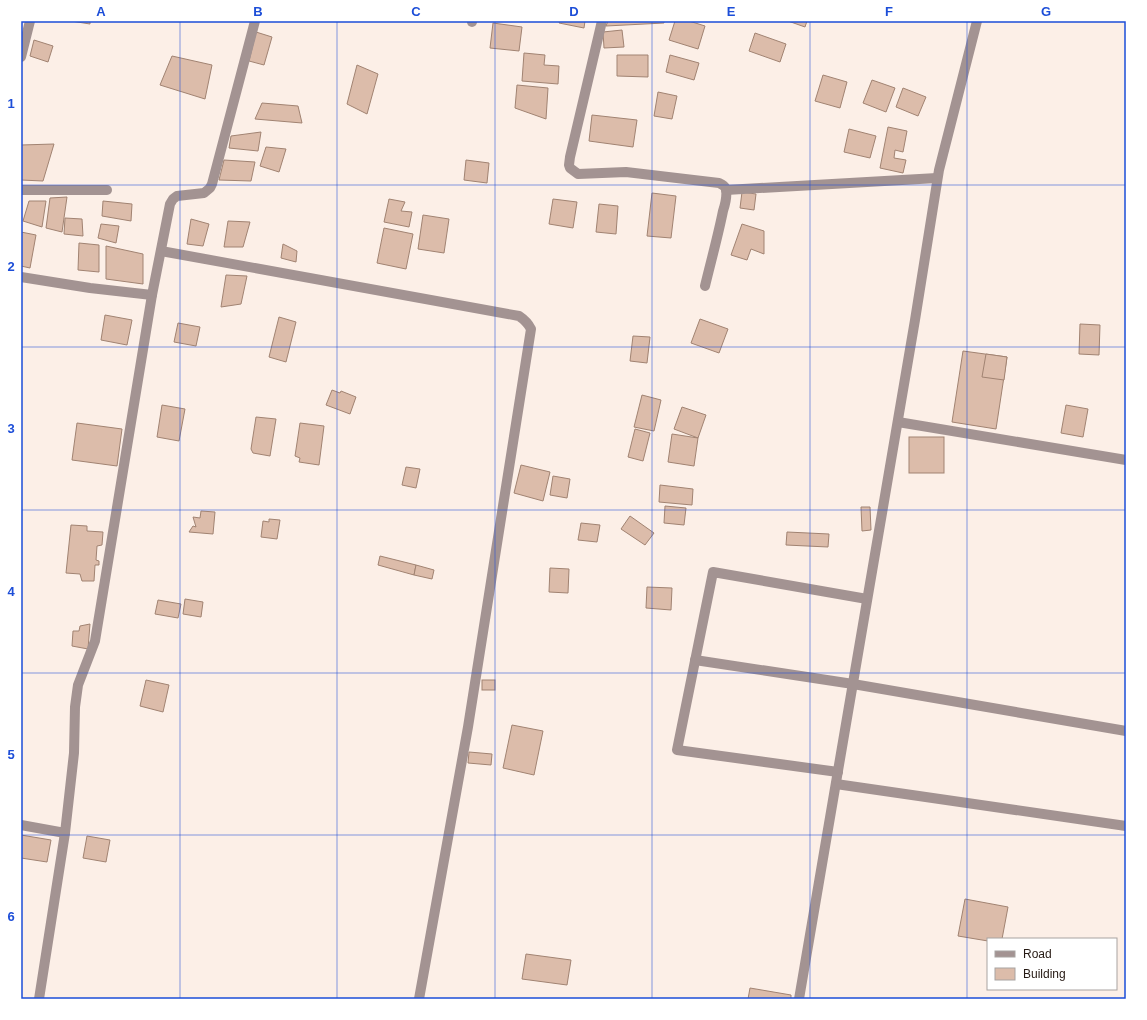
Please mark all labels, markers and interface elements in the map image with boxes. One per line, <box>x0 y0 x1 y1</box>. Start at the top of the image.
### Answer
text: A <box>96 4 106 19</box>
text: B <box>253 4 263 19</box>
text: C <box>411 4 421 19</box>
text: D <box>569 4 579 19</box>
text: E <box>727 4 736 19</box>
text: F <box>885 4 893 19</box>
text: G <box>1041 4 1051 19</box>
text: 1 <box>7 96 15 111</box>
text: 2 <box>7 259 15 274</box>
text: 3 <box>7 421 15 436</box>
text: 4 <box>7 584 15 599</box>
text: 5 <box>7 747 15 762</box>
text: 6 <box>7 909 15 924</box>
legend <box>987 938 1117 990</box>
text: Road <box>1023 947 1052 961</box>
text: Building <box>1023 967 1066 981</box>

